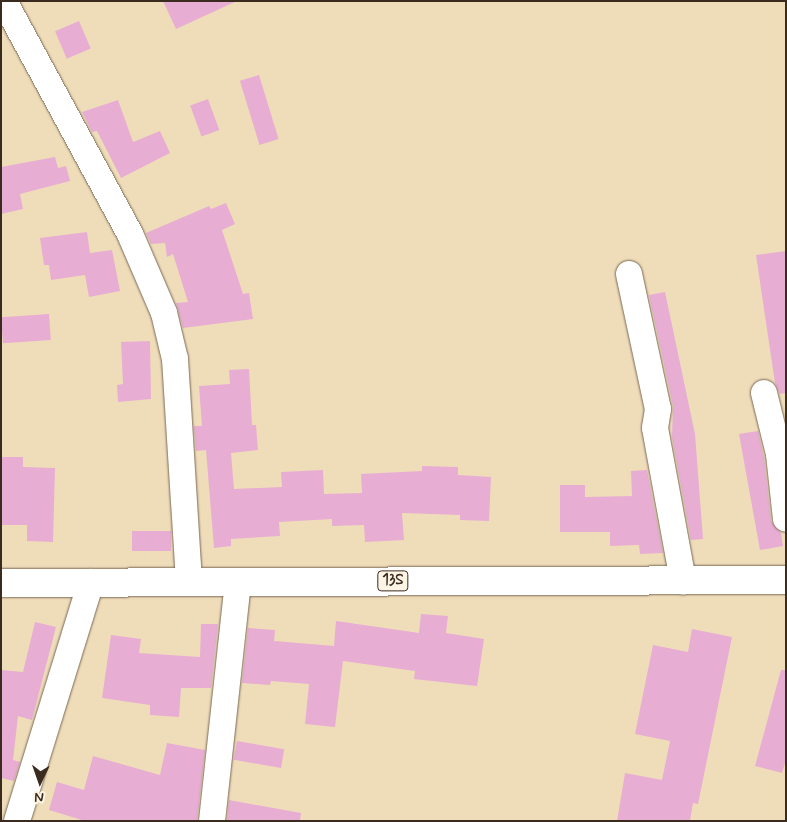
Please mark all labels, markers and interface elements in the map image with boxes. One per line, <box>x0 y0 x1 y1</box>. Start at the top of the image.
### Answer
road number: 13S <box>377 568 409 594</box>
north arrow <box>15 757 65 807</box>
text: N <box>34 788 44 806</box>

